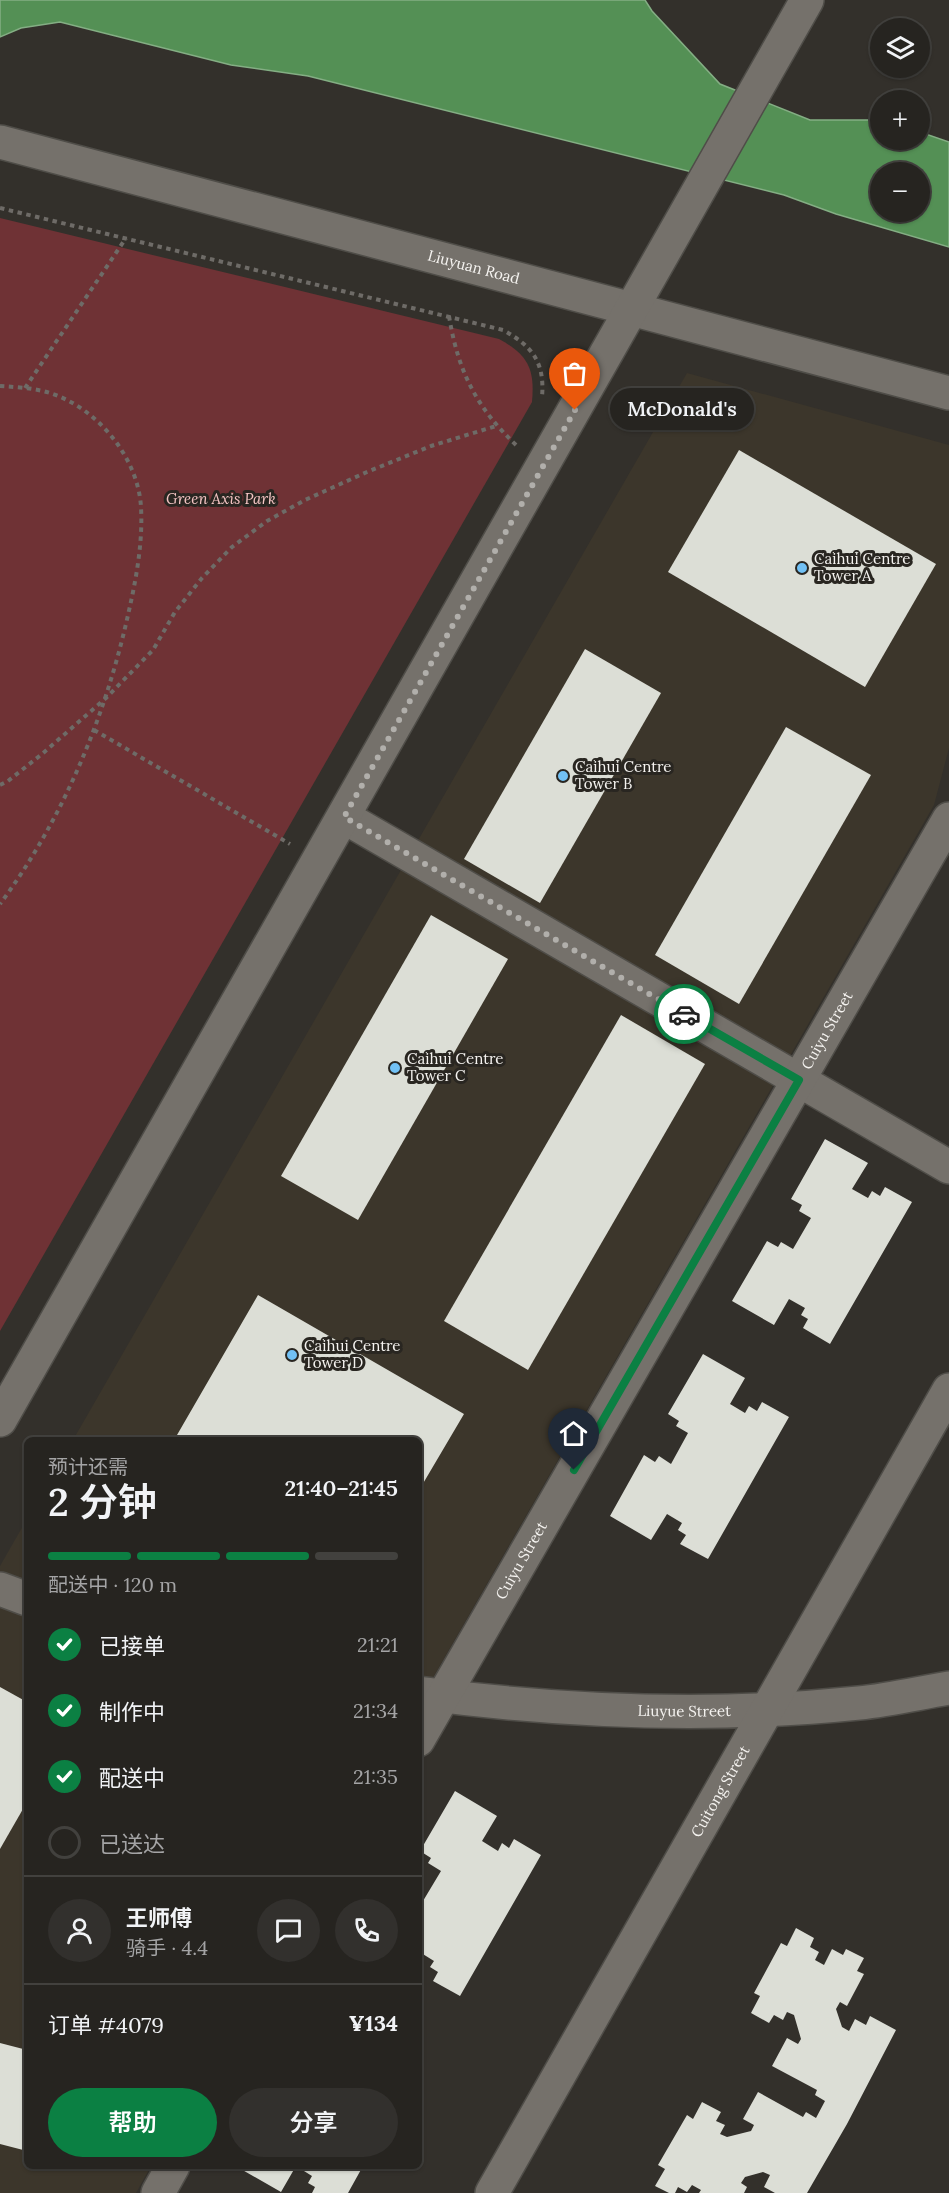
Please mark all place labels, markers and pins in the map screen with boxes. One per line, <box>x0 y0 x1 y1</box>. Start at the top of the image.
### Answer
pin <box>549 348 600 410</box>
callout: McDonald's <box>611 389 755 431</box>
place label: Caihui Centre Tower A <box>814 549 910 585</box>
marker: Caihui Centre Tower A <box>795 561 809 575</box>
place label: Caihui Centre Tower B <box>575 757 671 793</box>
marker: Caihui Centre Tower B <box>556 769 570 783</box>
place label: Caihui Centre Tower C <box>407 1049 503 1085</box>
marker: Caihui Centre Tower C <box>388 1061 402 1075</box>
place label: Caihui Centre Tower D <box>304 1336 400 1372</box>
marker: Caihui Centre Tower D <box>285 1348 299 1362</box>
pin <box>548 1408 599 1470</box>

